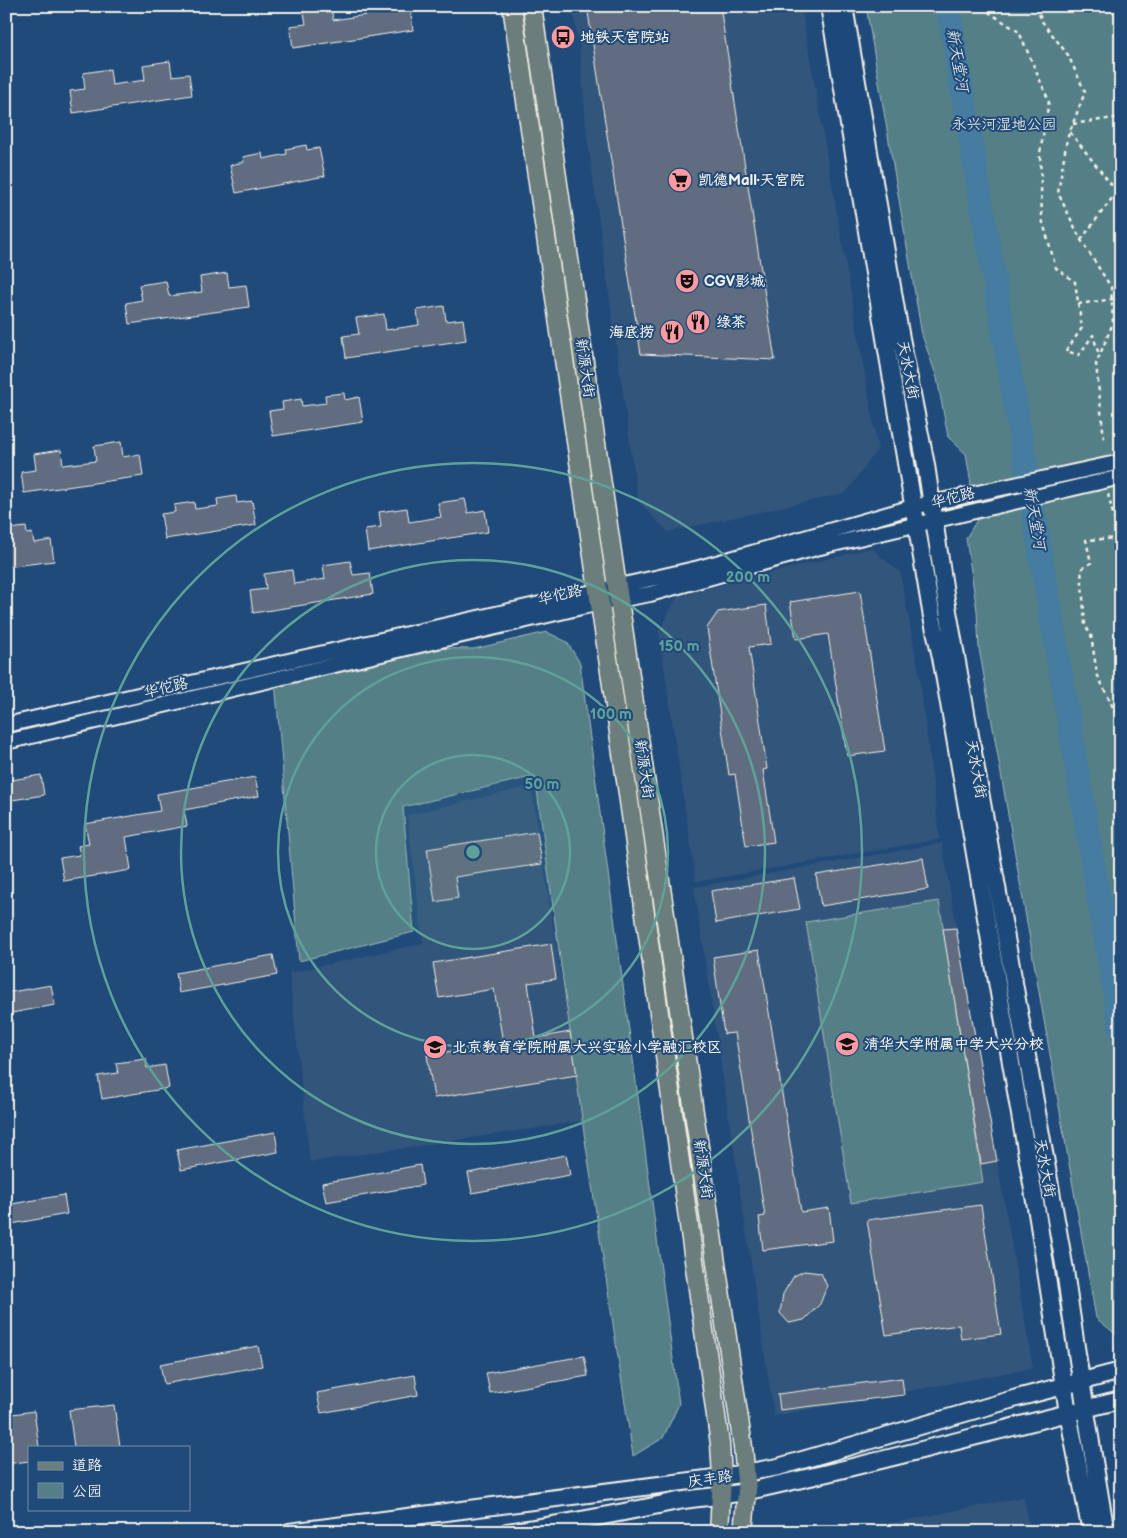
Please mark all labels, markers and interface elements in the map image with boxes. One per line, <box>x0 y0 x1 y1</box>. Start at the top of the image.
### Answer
bus stop icon: 地铁天宫院站 <box>550 24 576 50</box>
water label: 新天堂河 <box>942 27 972 96</box>
place label: 地铁天宫院站 <box>580 28 670 47</box>
park label: 永兴河湿地公园 <box>951 115 1057 134</box>
supermarket icon: 凯德Mall·天宫院 <box>667 167 693 193</box>
place label: 凯德Mall·天宫院 <box>698 171 805 190</box>
theatre icon: CGV影城 <box>674 268 700 294</box>
place label: CGV影城 <box>704 272 765 291</box>
restaurant icon: 绿茶 <box>685 309 711 335</box>
place label: 绿茶 <box>716 313 746 332</box>
restaurant icon: 海底捞 <box>659 319 685 345</box>
place label: 海底捞 <box>609 323 654 342</box>
street label: 新源大街 <box>571 337 599 399</box>
street label: 天水大街 <box>893 339 923 401</box>
street label: 华佗路 <box>929 483 977 513</box>
water label: 新天堂河 <box>1019 485 1049 554</box>
text: 200 m <box>726 568 770 587</box>
street label: 华佗路 <box>536 581 584 609</box>
text: 150 m <box>658 637 700 656</box>
street label: 华佗路 <box>142 674 190 702</box>
text: 100 m <box>590 705 632 724</box>
street label: 新源大街 <box>630 738 658 800</box>
street label: 天水大街 <box>961 738 991 800</box>
text: 50 m <box>525 775 560 794</box>
centre of rings <box>464 843 482 861</box>
school or university icon: 清华大学附属中学大兴分校 <box>834 1031 860 1057</box>
school or university icon: 北京教育学院附属大兴实验小学融汇校区 <box>422 1034 448 1060</box>
place label: 清华大学附属中学大兴分校 <box>864 1035 1044 1054</box>
place label: 北京教育学院附属大兴实验小学融汇校区 <box>452 1038 722 1057</box>
street label: 天水大街 <box>1030 1137 1060 1199</box>
street label: 新源大街 <box>689 1138 717 1200</box>
legend <box>28 1446 190 1510</box>
text: 道路 <box>72 1456 102 1475</box>
street label: 庆丰路 <box>686 1466 734 1492</box>
text: 公园 <box>72 1482 102 1501</box>

